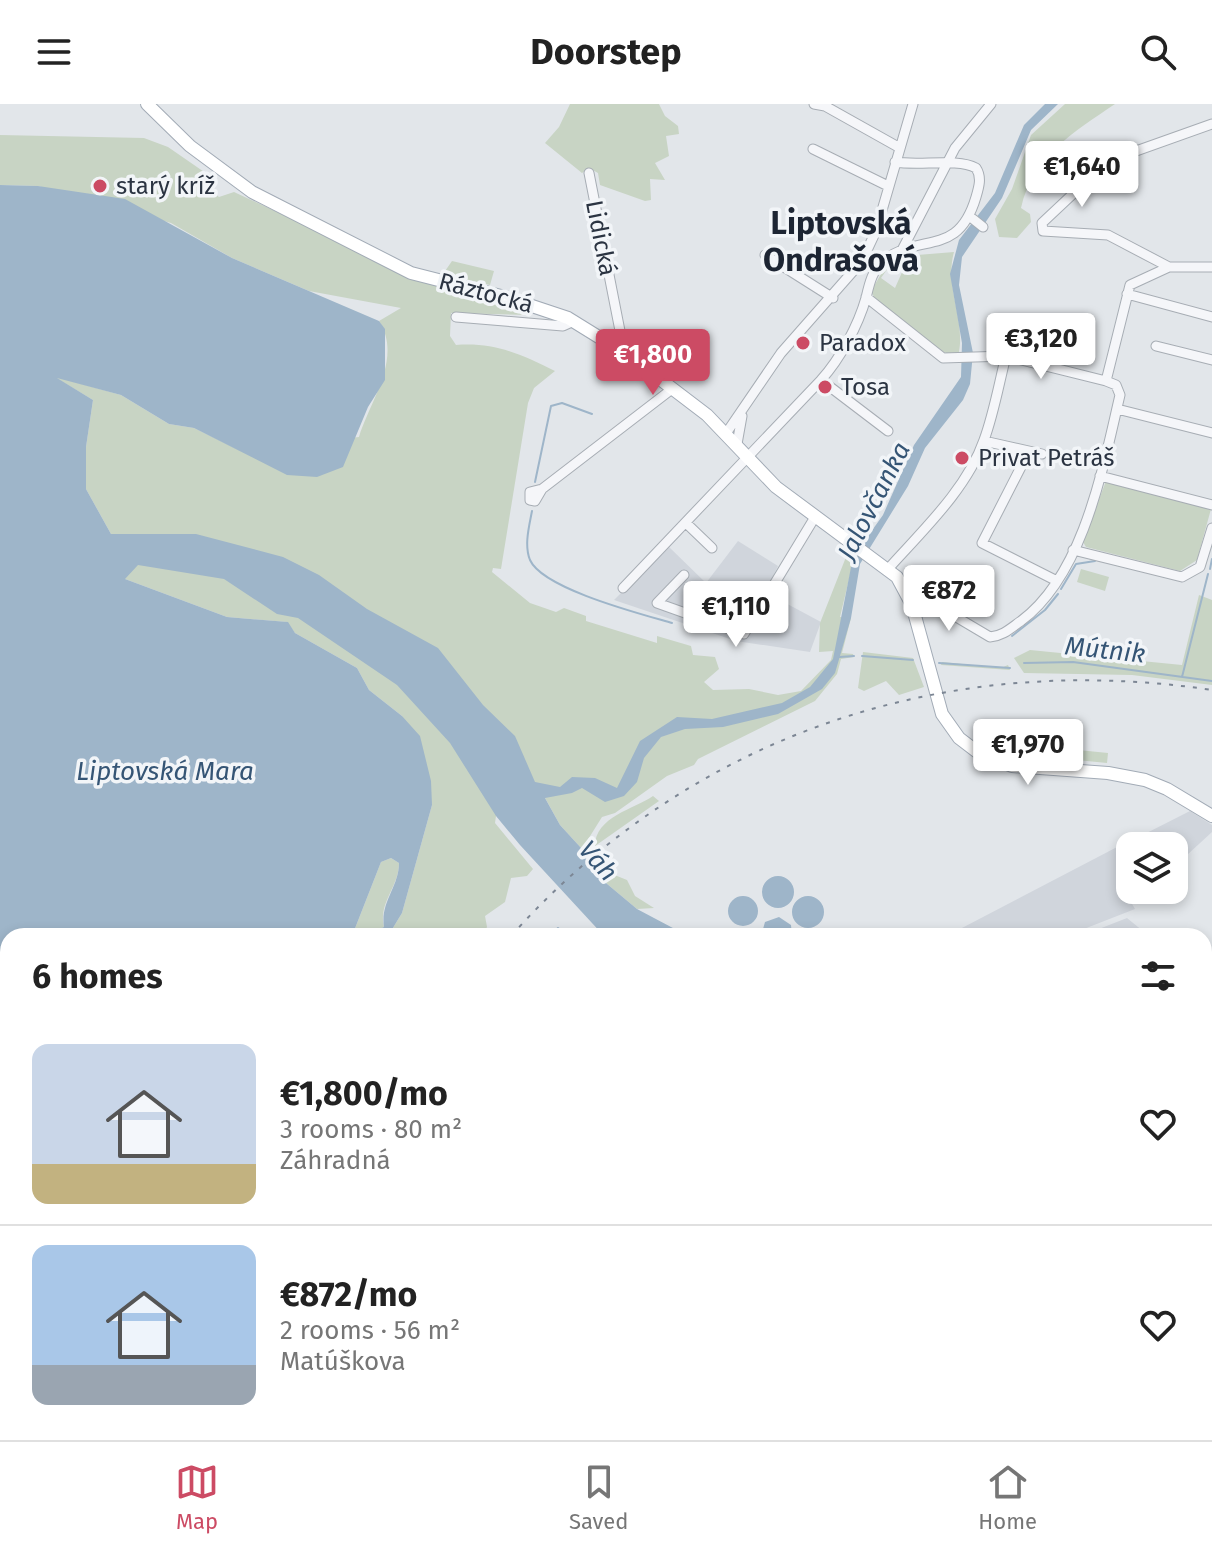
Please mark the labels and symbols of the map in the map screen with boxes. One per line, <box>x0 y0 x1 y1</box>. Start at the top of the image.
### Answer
pin: €1,640 <box>1017 141 1147 209</box>
place label: starý kríž <box>116 172 215 200</box>
marker: starý kríž <box>91 177 109 195</box>
street label: Lidická <box>580 198 622 278</box>
district label: Liptovská Ondrašová <box>763 204 919 279</box>
street label: Ráztocká <box>436 267 536 319</box>
pin: €3,120 <box>976 313 1106 381</box>
pin: €1,800 <box>588 329 718 397</box>
place label: Paradox <box>819 329 906 357</box>
marker: Paradox <box>794 334 812 352</box>
place label: Tosa <box>841 373 890 401</box>
marker: Tosa <box>816 378 834 396</box>
water label: Jalovčanka <box>830 437 917 567</box>
place label: Privat Petráš <box>978 444 1114 472</box>
marker: Privat Petráš <box>953 449 971 467</box>
pin: €872 <box>902 565 996 633</box>
pin: €1,110 <box>671 581 801 649</box>
water label: Mútnik <box>1063 630 1147 670</box>
pin: €1,970 <box>963 719 1093 787</box>
water label: Liptovská Mara <box>76 756 254 787</box>
water label: Váh <box>572 834 624 888</box>

